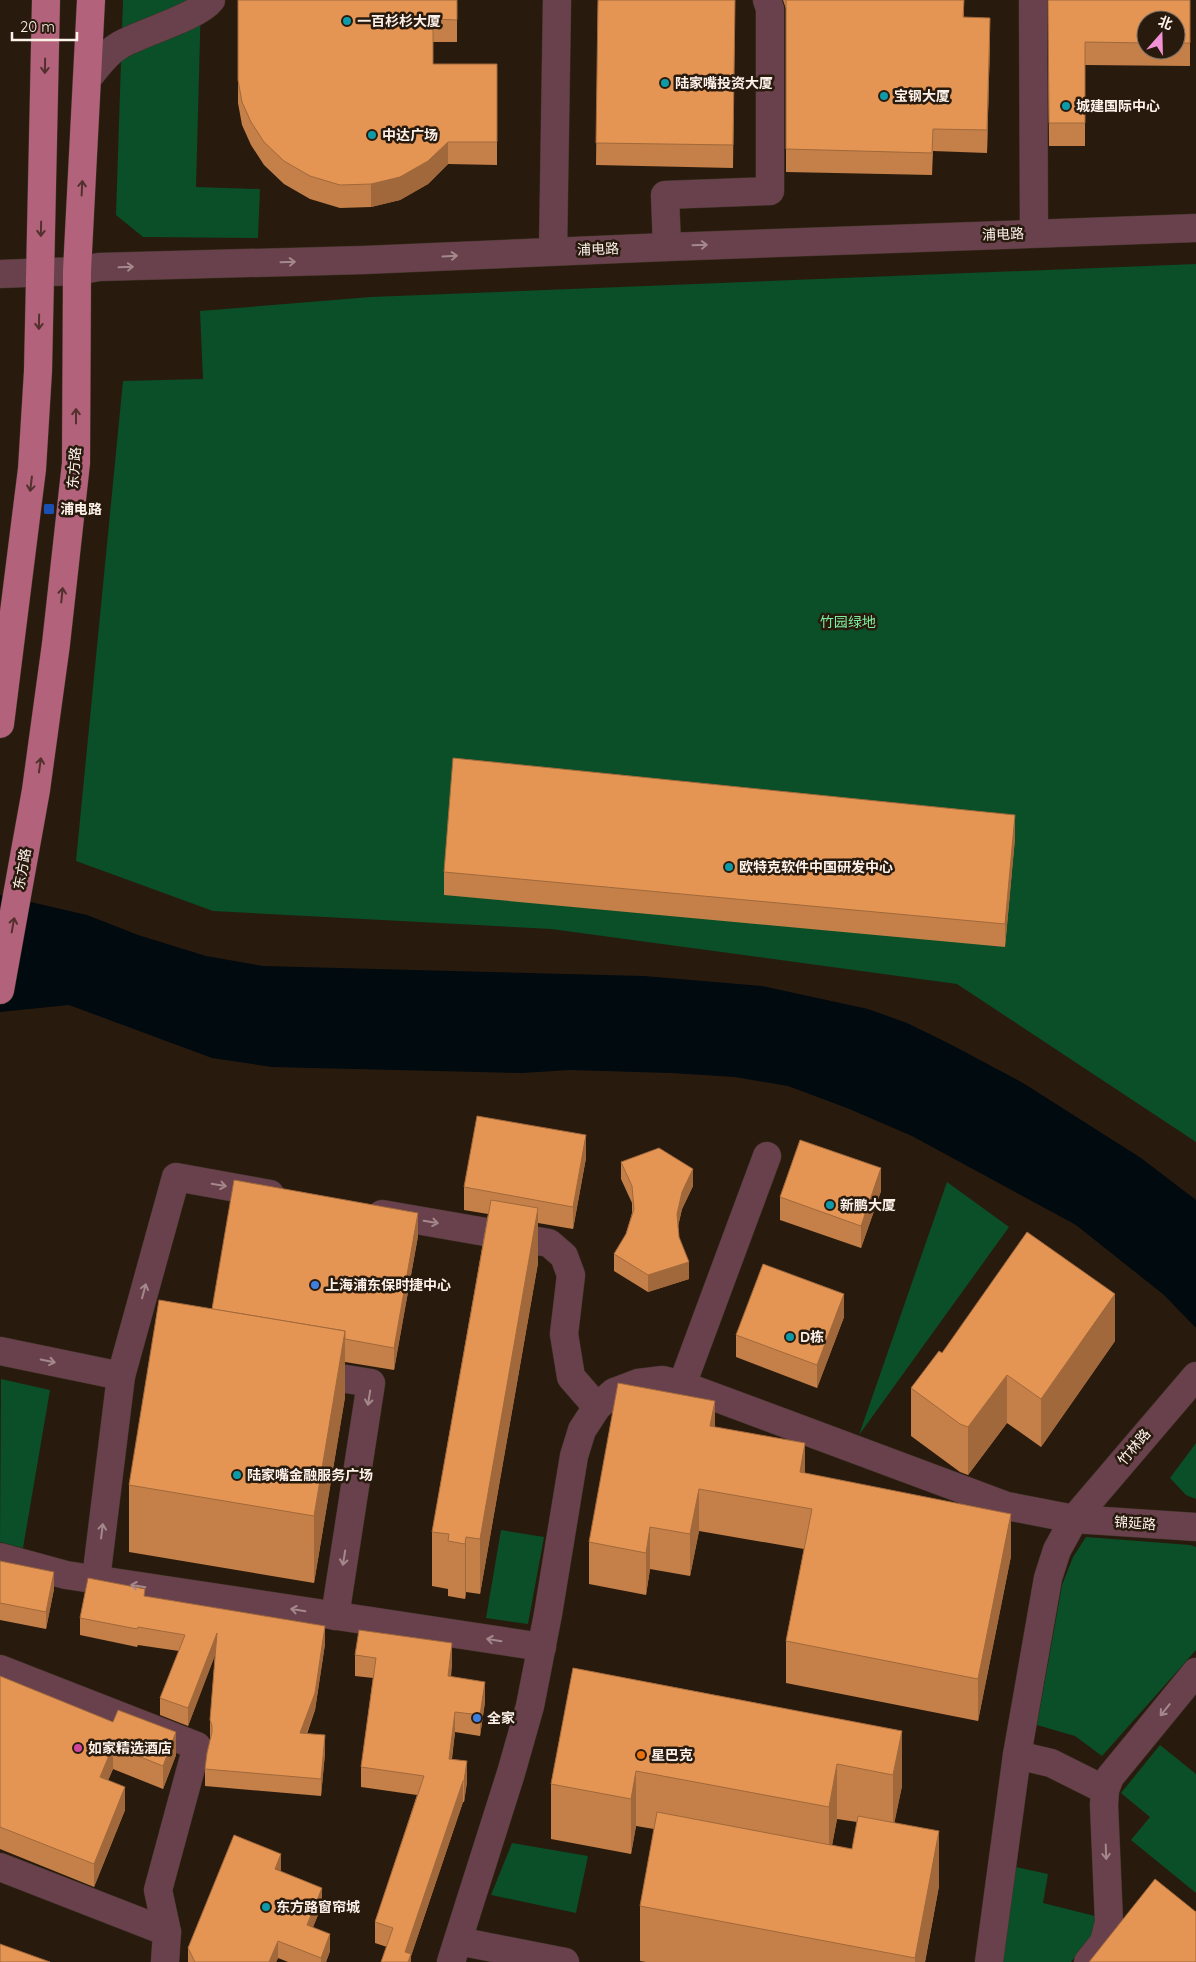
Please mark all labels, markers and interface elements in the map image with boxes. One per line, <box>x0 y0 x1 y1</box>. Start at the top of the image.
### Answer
scale bar <box>12 10 78 42</box>
north arrow <box>1136 10 1186 60</box>
place label: 一百杉杉大厦 <box>357 12 441 30</box>
text: 北 <box>1156 12 1175 34</box>
marker: 一百杉杉大厦 <box>341 15 353 27</box>
text: 20 m <box>20 17 55 36</box>
one-way arrow <box>40 58 50 74</box>
place label: 陆家嘴投资大厦 <box>675 74 773 92</box>
marker: 陆家嘴投资大厦 <box>659 77 671 89</box>
place label: 宝钢大厦 <box>894 87 950 105</box>
marker: 宝钢大厦 <box>878 90 890 102</box>
place label: 城建国际中心 <box>1076 97 1160 115</box>
marker: 城建国际中心 <box>1060 100 1072 112</box>
place label: 中达广场 <box>382 126 438 144</box>
marker: 中达广场 <box>366 129 378 141</box>
one-way arrow <box>77 180 86 196</box>
one-way arrow <box>37 220 46 236</box>
street label: 浦电路 <box>982 224 1024 244</box>
street label: 浦电路 <box>577 239 619 259</box>
one-way arrow <box>692 241 708 250</box>
one-way arrow <box>442 251 458 261</box>
one-way arrow <box>280 257 296 267</box>
one-way arrow <box>117 262 133 271</box>
one-way arrow <box>35 313 44 329</box>
one-way arrow <box>71 408 81 424</box>
street label: 东方路 <box>64 446 84 490</box>
one-way arrow <box>26 475 36 491</box>
place label: 浦电路 <box>60 500 102 518</box>
marker: 浦电路 <box>42 502 56 516</box>
one-way arrow <box>57 588 67 604</box>
park label: 竹园绿地 <box>820 613 876 631</box>
one-way arrow <box>35 757 45 773</box>
street label: 东方路 <box>9 847 35 891</box>
place label: 欧特克软件中国研发中心 <box>739 858 893 876</box>
marker: 欧特克软件中国研发中心 <box>723 861 735 873</box>
one-way arrow <box>8 918 18 934</box>
one-way arrow <box>211 1180 227 1190</box>
place label: 新鹏大厦 <box>840 1196 896 1214</box>
marker: 新鹏大厦 <box>824 1199 836 1211</box>
one-way arrow <box>422 1218 438 1228</box>
place label: 上海浦东保时捷中心 <box>325 1276 451 1294</box>
marker: 上海浦东保时捷中心 <box>309 1279 321 1291</box>
one-way arrow <box>140 1284 149 1300</box>
place label: D栋 <box>800 1328 824 1346</box>
marker: D栋 <box>784 1331 796 1343</box>
one-way arrow <box>39 1356 55 1366</box>
one-way arrow <box>363 1389 373 1405</box>
street label: 竹林路 <box>1114 1425 1154 1469</box>
place label: 陆家嘴金融服务广场 <box>247 1466 373 1484</box>
marker: 陆家嘴金融服务广场 <box>231 1469 243 1481</box>
street label: 锦延路 <box>1113 1513 1157 1533</box>
one-way arrow <box>97 1523 107 1539</box>
one-way arrow <box>338 1550 348 1566</box>
one-way arrow <box>130 1580 146 1590</box>
one-way arrow <box>291 1605 307 1615</box>
one-way arrow <box>486 1635 502 1645</box>
one-way arrow <box>1160 1703 1171 1716</box>
place label: 全家 <box>487 1709 515 1727</box>
marker: 全家 <box>471 1712 483 1724</box>
place label: 如家精选酒店 <box>88 1739 172 1757</box>
marker: 如家精选酒店 <box>72 1742 84 1754</box>
place label: 星巴克 <box>651 1746 693 1764</box>
marker: 星巴克 <box>635 1749 647 1761</box>
one-way arrow <box>1102 1844 1111 1860</box>
place label: 东方路窗帘城 <box>276 1898 360 1916</box>
marker: 东方路窗帘城 <box>260 1901 272 1913</box>

